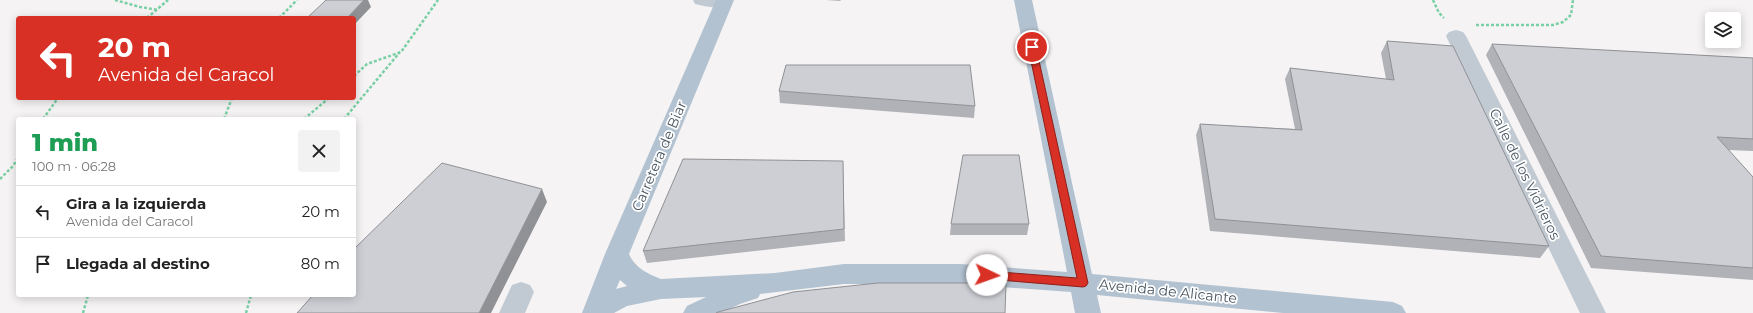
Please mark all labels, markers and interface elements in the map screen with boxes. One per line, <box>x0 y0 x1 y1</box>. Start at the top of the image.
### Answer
map controls <box>1705 12 1741 48</box>
button: layers <box>1705 12 1741 48</box>
text: 20 m <box>98 30 171 64</box>
pin <box>1015 30 1049 64</box>
icon: left <box>32 32 84 84</box>
icon: arrive <box>1021 36 1043 58</box>
text: Avenida del Caracol <box>98 64 274 86</box>
street label: Carretera de Biar <box>628 98 691 214</box>
street label: Calle de los Vidrieros <box>1485 105 1565 243</box>
text: 1 min <box>32 128 98 157</box>
button: close <box>298 130 340 172</box>
text: 100 m · 06:28 <box>32 158 116 174</box>
text: Gira a la izquierda <box>66 194 206 213</box>
icon: left <box>32 201 54 223</box>
text: 20 m <box>302 202 340 221</box>
text: Avenida del Caracol <box>66 213 193 229</box>
icon: arrive <box>32 253 54 275</box>
text: Llegada al destino <box>66 254 210 273</box>
text: 80 m <box>301 254 340 273</box>
position arrow <box>966 254 1008 296</box>
street label: Avenida de Alicante <box>1098 275 1238 307</box>

